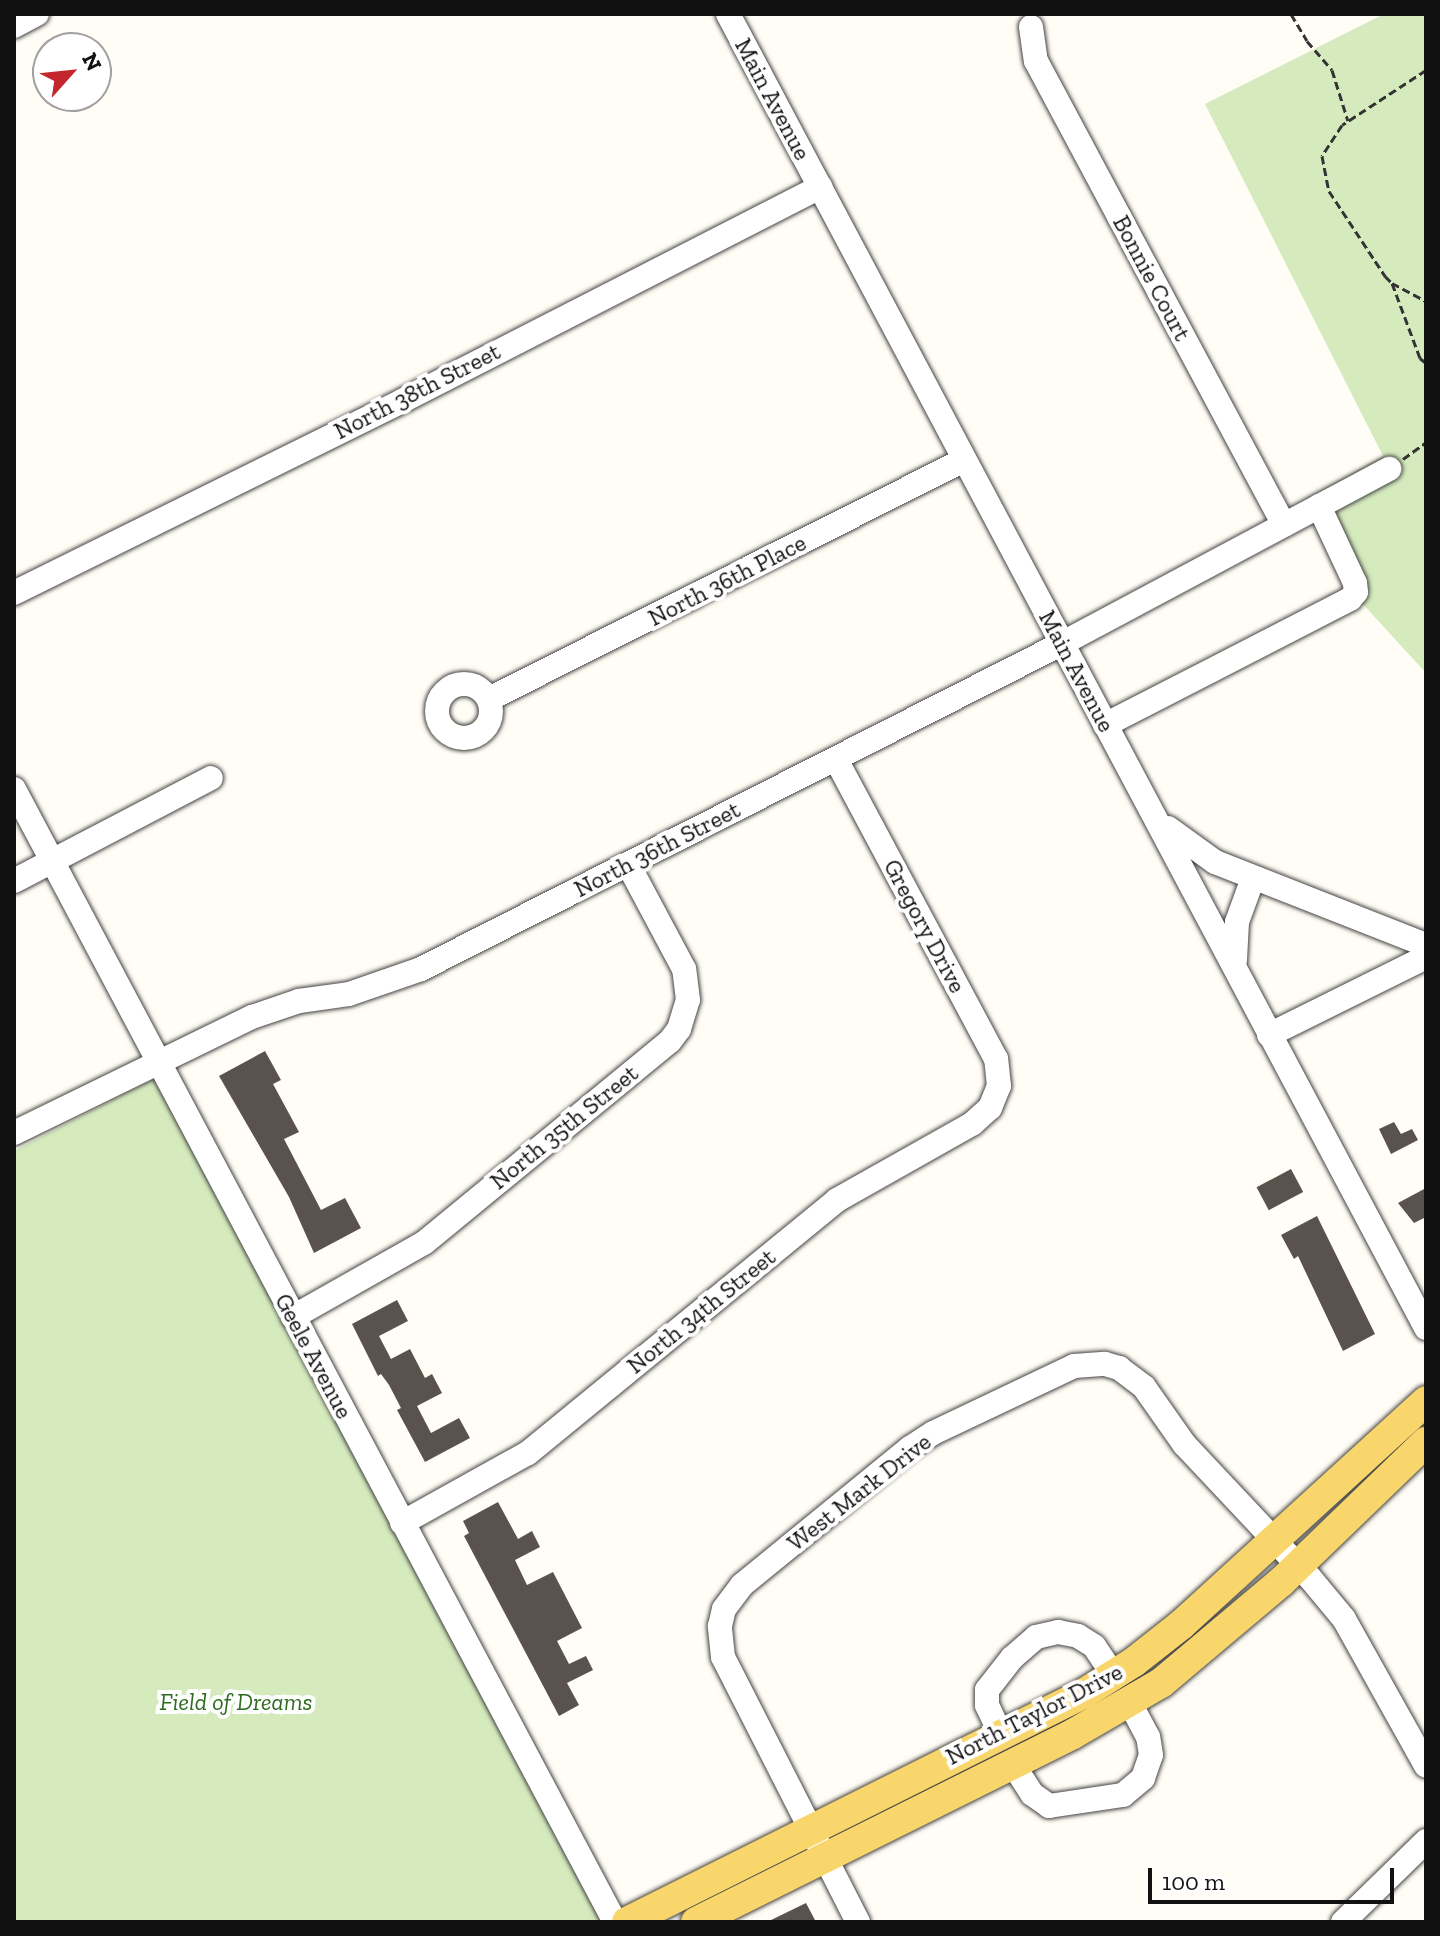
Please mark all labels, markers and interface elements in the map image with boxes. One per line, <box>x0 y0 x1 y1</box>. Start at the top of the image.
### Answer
north arrow <box>32 32 112 112</box>
street label: Main Avenue <box>729 33 817 165</box>
text: N <box>76 48 108 75</box>
street label: Bonnie Court <box>1107 210 1197 346</box>
street label: North 38th Street <box>329 337 505 445</box>
street label: North 36th Place <box>643 528 811 632</box>
street label: Main Avenue <box>1033 605 1121 737</box>
street label: North 36th Street <box>569 795 745 903</box>
street label: Gregory Drive <box>878 854 972 998</box>
street label: North 35th Street <box>484 1058 644 1196</box>
street label: North 34th Street <box>621 1242 781 1380</box>
street label: Geele Avenue <box>269 1288 359 1424</box>
street label: West Mark Drive <box>781 1427 937 1557</box>
street label: North Taylor Drive <box>940 1657 1128 1771</box>
park label: Field of Dreams <box>159 1688 313 1716</box>
scale bar <box>1152 1852 1398 1902</box>
text: 100 m <box>1162 1867 1225 1896</box>

